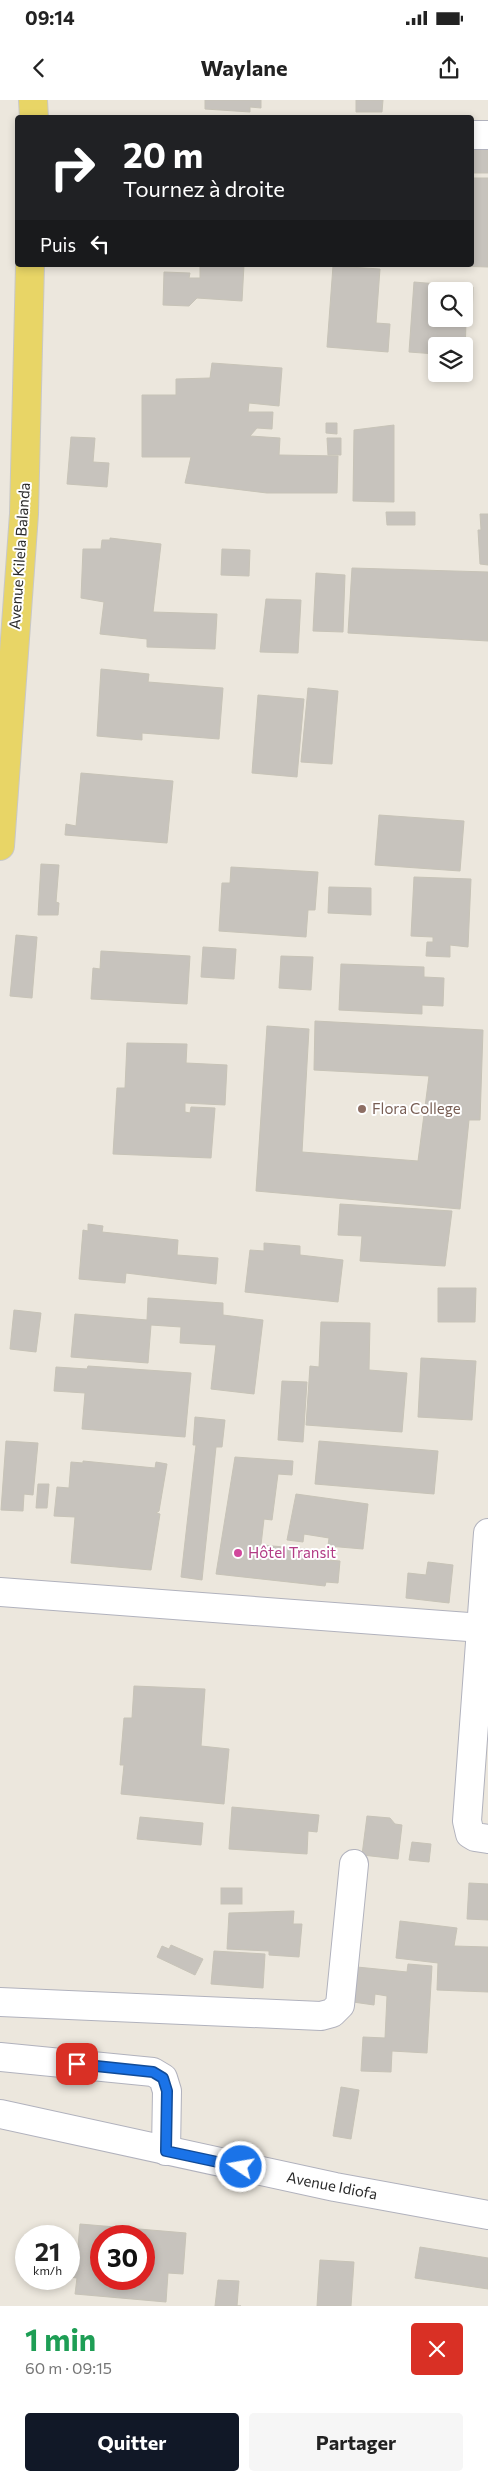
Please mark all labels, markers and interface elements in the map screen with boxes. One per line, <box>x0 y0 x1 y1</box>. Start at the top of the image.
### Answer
text: 09:14 <box>25 6 75 29</box>
icon: back <box>25 54 53 82</box>
text: Waylane <box>200 54 288 81</box>
icon: share <box>435 54 463 82</box>
text: 20 m <box>123 132 203 175</box>
icon: right <box>40 135 105 200</box>
text: Tournez à droite <box>123 175 285 202</box>
icon: left <box>86 230 114 258</box>
text: Puis <box>40 233 76 256</box>
map controls <box>428 282 473 382</box>
button: search <box>428 282 473 327</box>
button: layers <box>428 337 473 382</box>
street label: Avenue Kilela Balanda <box>5 482 33 630</box>
place label: Flora College <box>372 1099 461 1117</box>
marker: Flora College <box>356 1103 368 1115</box>
place label: Hôtel Transit <box>248 1543 336 1561</box>
marker: Hôtel Transit <box>232 1547 244 1559</box>
pin <box>56 2043 98 2085</box>
icon: arrive <box>63 2050 91 2078</box>
position arrow <box>214 2140 266 2192</box>
street label: Avenue Idiofa <box>285 2167 379 2203</box>
speed limit sign: 30 <box>90 2225 155 2290</box>
text: 21 <box>35 2236 60 2266</box>
text: km/h <box>33 2263 62 2277</box>
text: 1 min <box>25 2320 96 2357</box>
button: close <box>411 2323 463 2375</box>
text: 60 m · 09:15 <box>25 2358 112 2377</box>
button: Quitter <box>25 2413 239 2471</box>
button: Partager <box>249 2413 463 2471</box>

